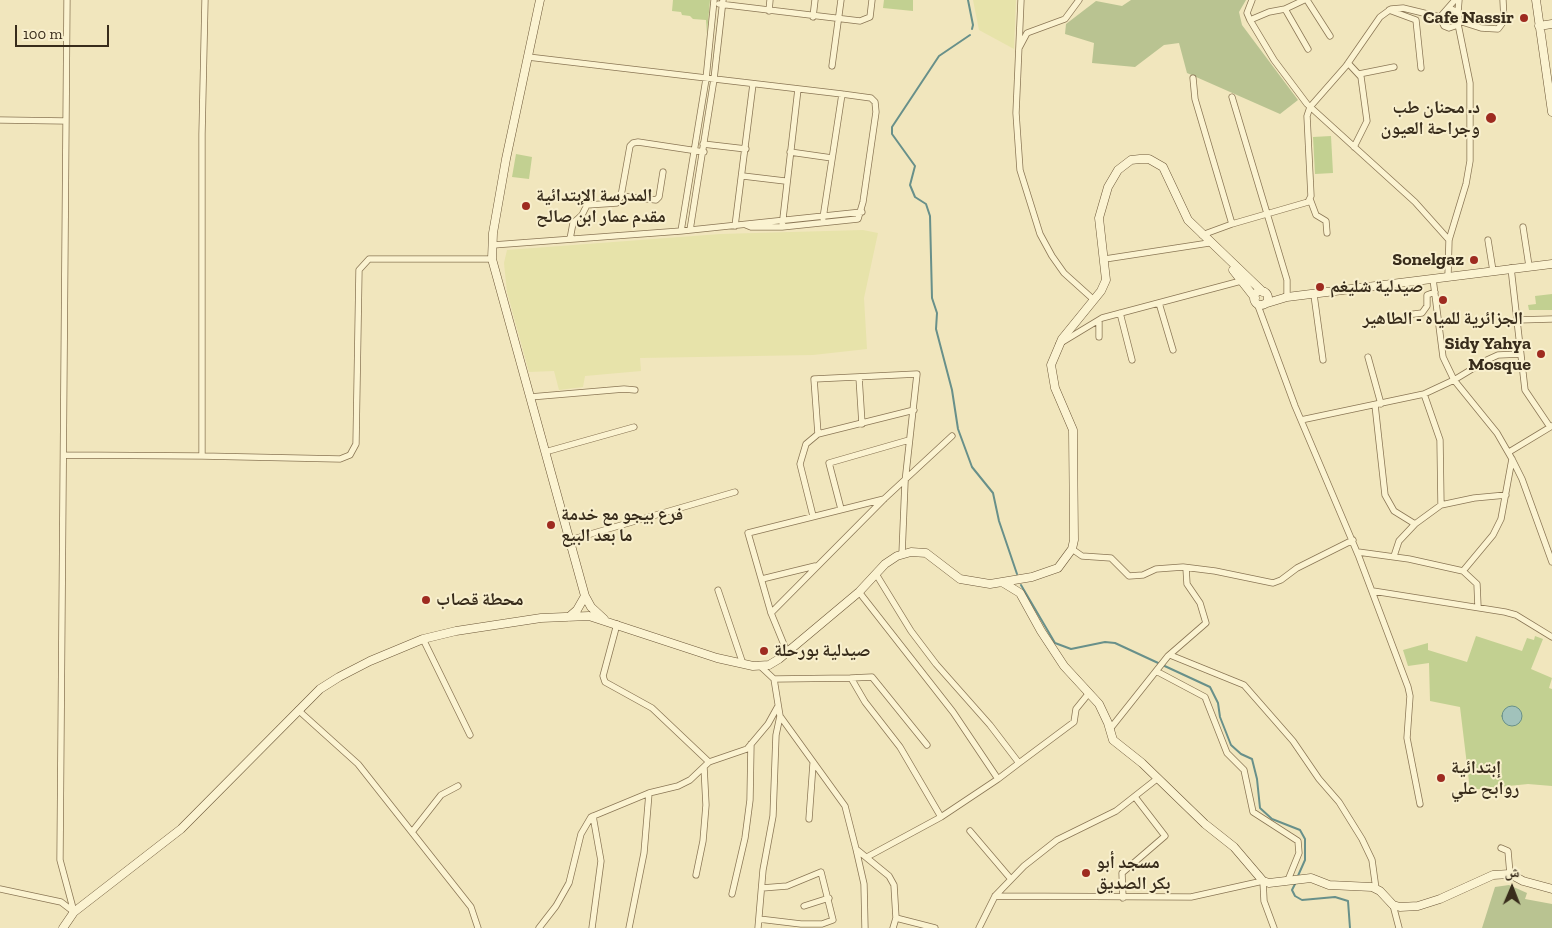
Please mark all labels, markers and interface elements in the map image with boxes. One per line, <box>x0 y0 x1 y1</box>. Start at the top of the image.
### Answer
place label: Cafe Nassir <box>1423 7 1514 29</box>
marker: Cafe Nassir <box>1518 12 1530 24</box>
scale bar <box>18 15 111 47</box>
text: 100 m <box>23 25 62 43</box>
place label: د. محنان طب وجراحة العيون <box>1380 97 1480 140</box>
marker: د. محنان طب وجراحة العيون <box>1484 111 1498 125</box>
place label: المدرسة الإبتدائية مقدم عمار ابن صالح <box>536 185 666 228</box>
marker: المدرسة الإبتدائية مقدم عمار ابن صالح <box>520 200 532 212</box>
place label: Sonelgaz <box>1392 249 1464 271</box>
marker: Sonelgaz <box>1468 254 1480 266</box>
place label: صيدلية شليغم <box>1330 276 1423 298</box>
marker: صيدلية شليغم <box>1314 281 1326 293</box>
marker: الجزائرية للمياه - الطاهير <box>1437 294 1449 306</box>
place label: الجزائرية للمياه - الطاهير <box>1363 308 1523 330</box>
place label: Sidy Yahya Mosque <box>1444 333 1531 376</box>
marker: Sidy Yahya Mosque <box>1535 348 1547 360</box>
place label: فرع بيجو مع خدمة ما بعد البيع <box>561 504 683 546</box>
marker: فرع بيجو مع خدمة ما بعد البيع <box>545 519 557 531</box>
place label: محطة قصاب <box>436 589 523 611</box>
marker: محطة قصاب <box>420 594 432 606</box>
place label: صيدلية بورحلة <box>774 640 871 662</box>
marker: صيدلية بورحلة <box>758 645 770 657</box>
place label: إبتدائية روابح علي <box>1451 757 1519 800</box>
marker: إبتدائية روابح علي <box>1435 772 1447 784</box>
place label: مسجد أبو بكر الصديق <box>1096 852 1170 894</box>
north arrow <box>1487 863 1537 913</box>
text: ش <box>1505 864 1520 881</box>
marker: مسجد أبو بكر الصديق <box>1080 867 1092 879</box>

